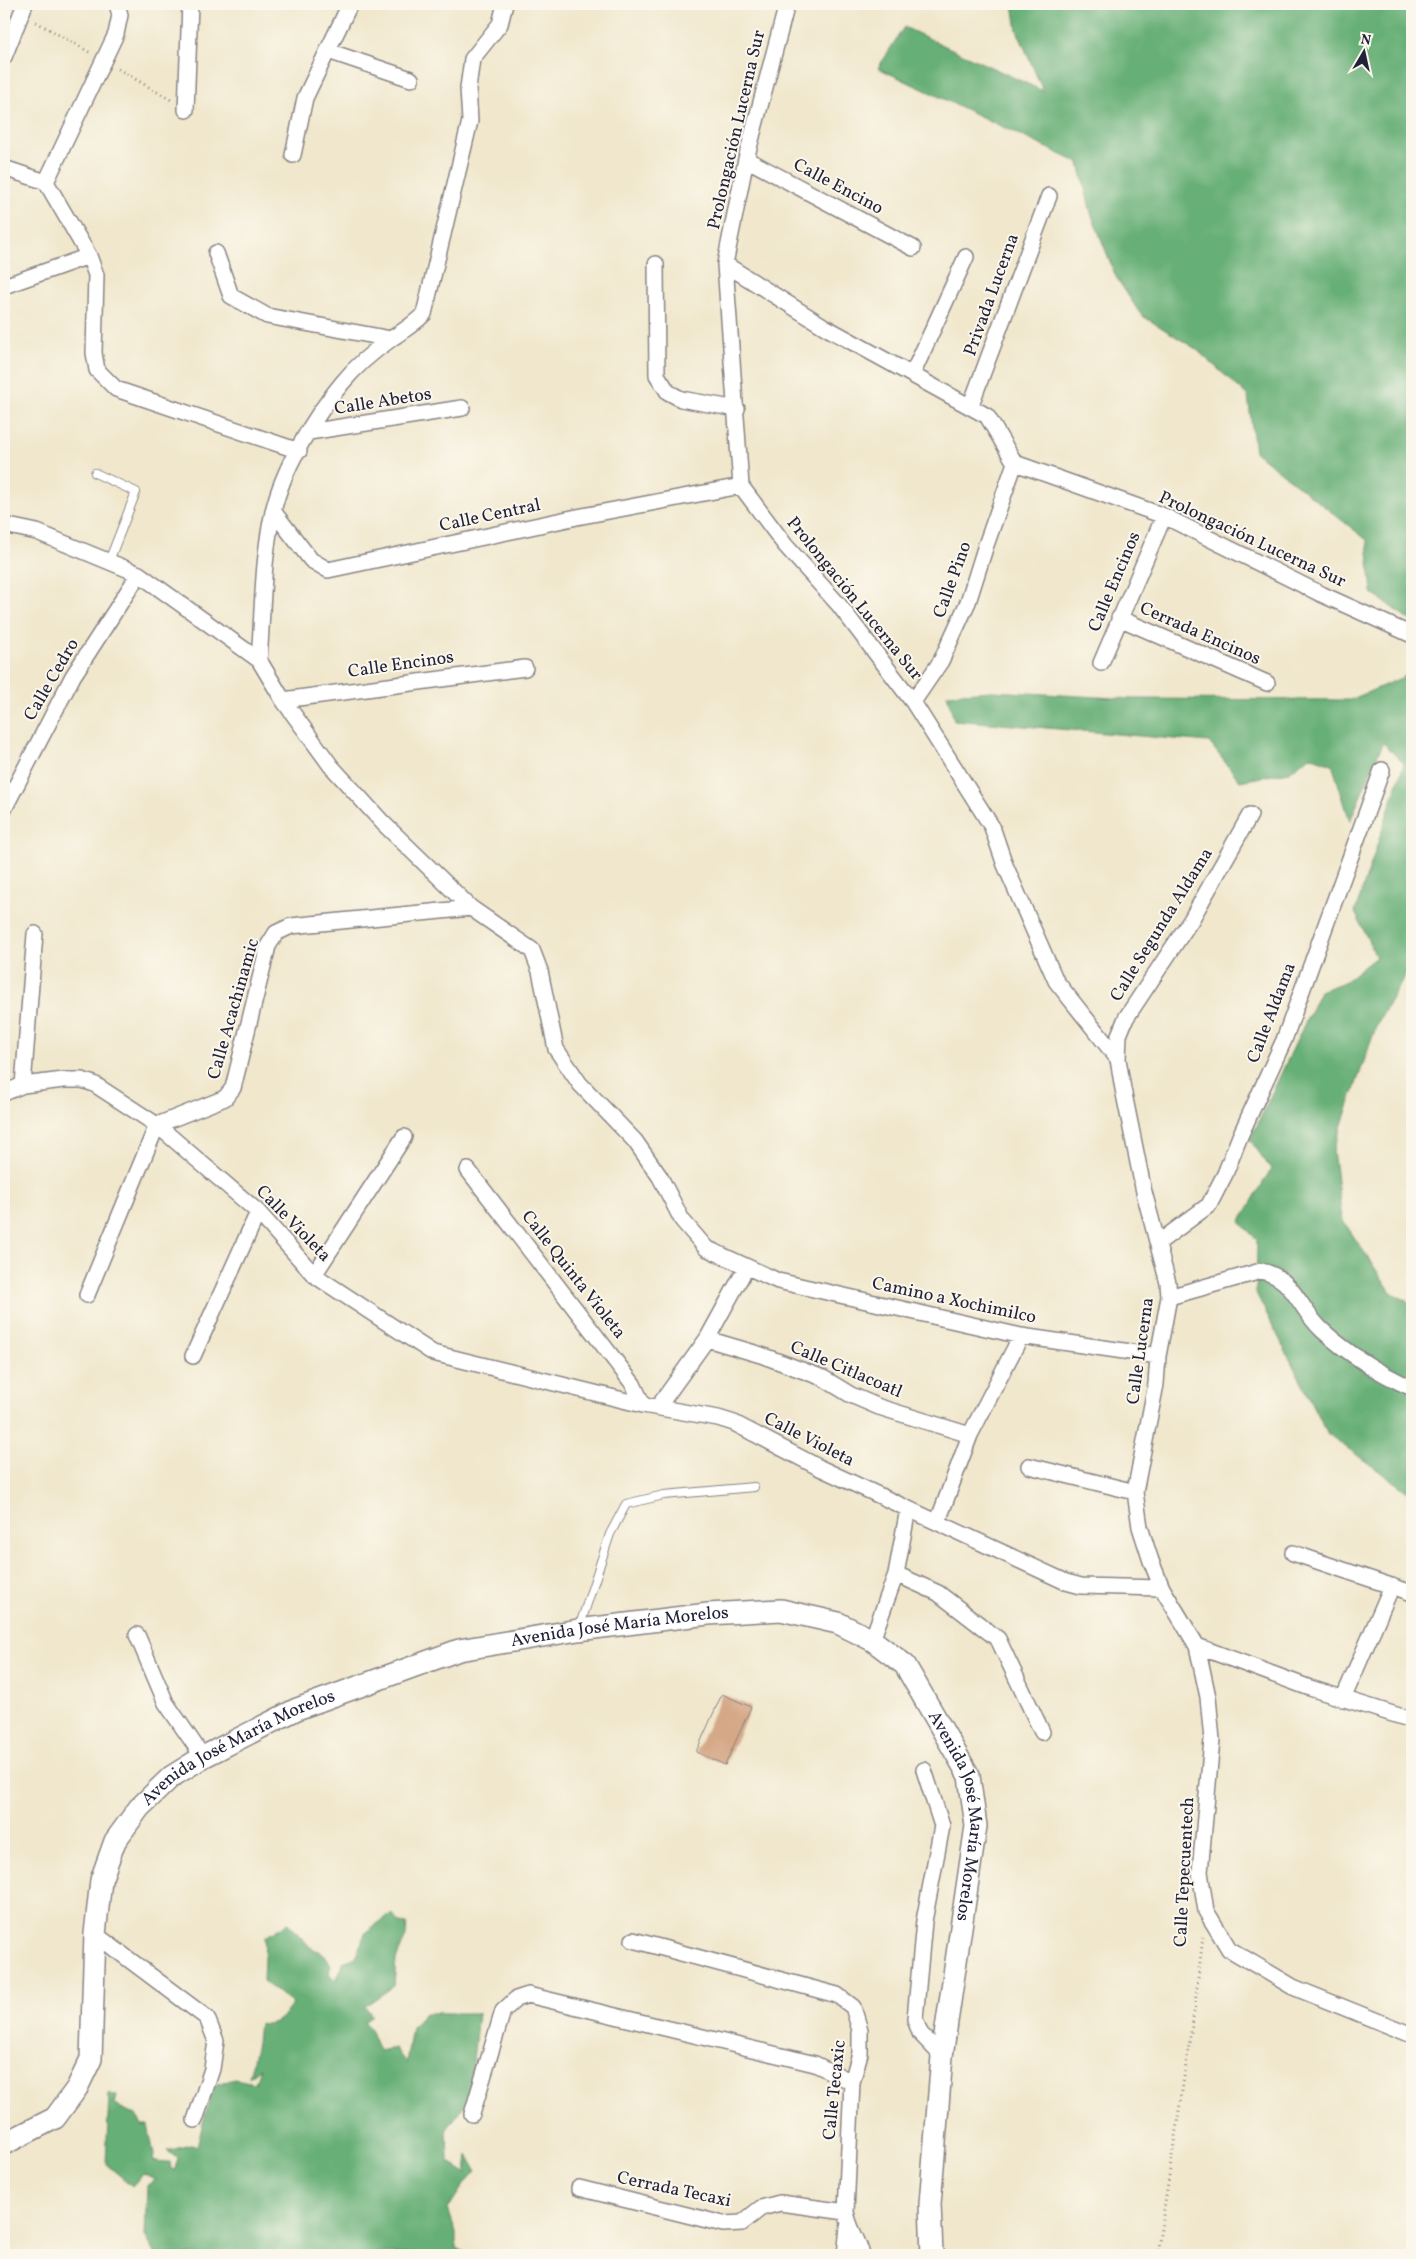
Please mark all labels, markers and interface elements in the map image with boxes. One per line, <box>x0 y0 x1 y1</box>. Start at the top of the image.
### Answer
street label: Prolongación Lucerna Sur <box>702 27 772 232</box>
north arrow <box>1338 28 1388 78</box>
text: N <box>1359 30 1372 51</box>
street label: Calle Encino <box>788 153 888 221</box>
street label: Privada Lucerna <box>958 230 1026 360</box>
street label: Calle Abetos <box>333 382 433 422</box>
street label: Prolongación Lucerna Sur <box>1154 486 1350 595</box>
street label: Calle Central <box>437 493 543 539</box>
street label: Prolongación Lucerna Sur <box>780 512 928 686</box>
street label: Calle Encinos <box>1083 528 1147 636</box>
street label: Calle Pino <box>928 538 978 622</box>
street label: Cerrada Encinos <box>1135 596 1265 672</box>
street label: Calle Cedro <box>18 634 86 726</box>
street label: Calle Encinos <box>346 645 456 685</box>
street label: Calle Segunda Aldama <box>1105 843 1220 1007</box>
street label: Calle Acachinamic <box>202 935 266 1083</box>
street label: Calle Aldama <box>1241 959 1303 1067</box>
street label: Calle Violeta <box>250 1180 336 1268</box>
street label: Calle Quinta Violeta <box>515 1205 631 1345</box>
street label: Camino a Xochimilco <box>870 1271 1038 1331</box>
street label: Calle Lucerna <box>1121 1296 1161 1406</box>
street label: Calle Citlacoatl <box>786 1335 906 1405</box>
street label: Calle Violeta <box>759 1406 859 1474</box>
street label: Avenida José María Morelos <box>509 1600 729 1654</box>
street label: Avenida José María Morelos <box>136 1684 339 1812</box>
street label: Avenida José María Morelos <box>922 1706 989 1923</box>
street label: Calle Tepecuentech <box>1169 1796 1201 1948</box>
street label: Calle Tecaxic <box>817 2039 853 2141</box>
street label: Cerrada Tecaxi <box>615 2166 733 2214</box>

